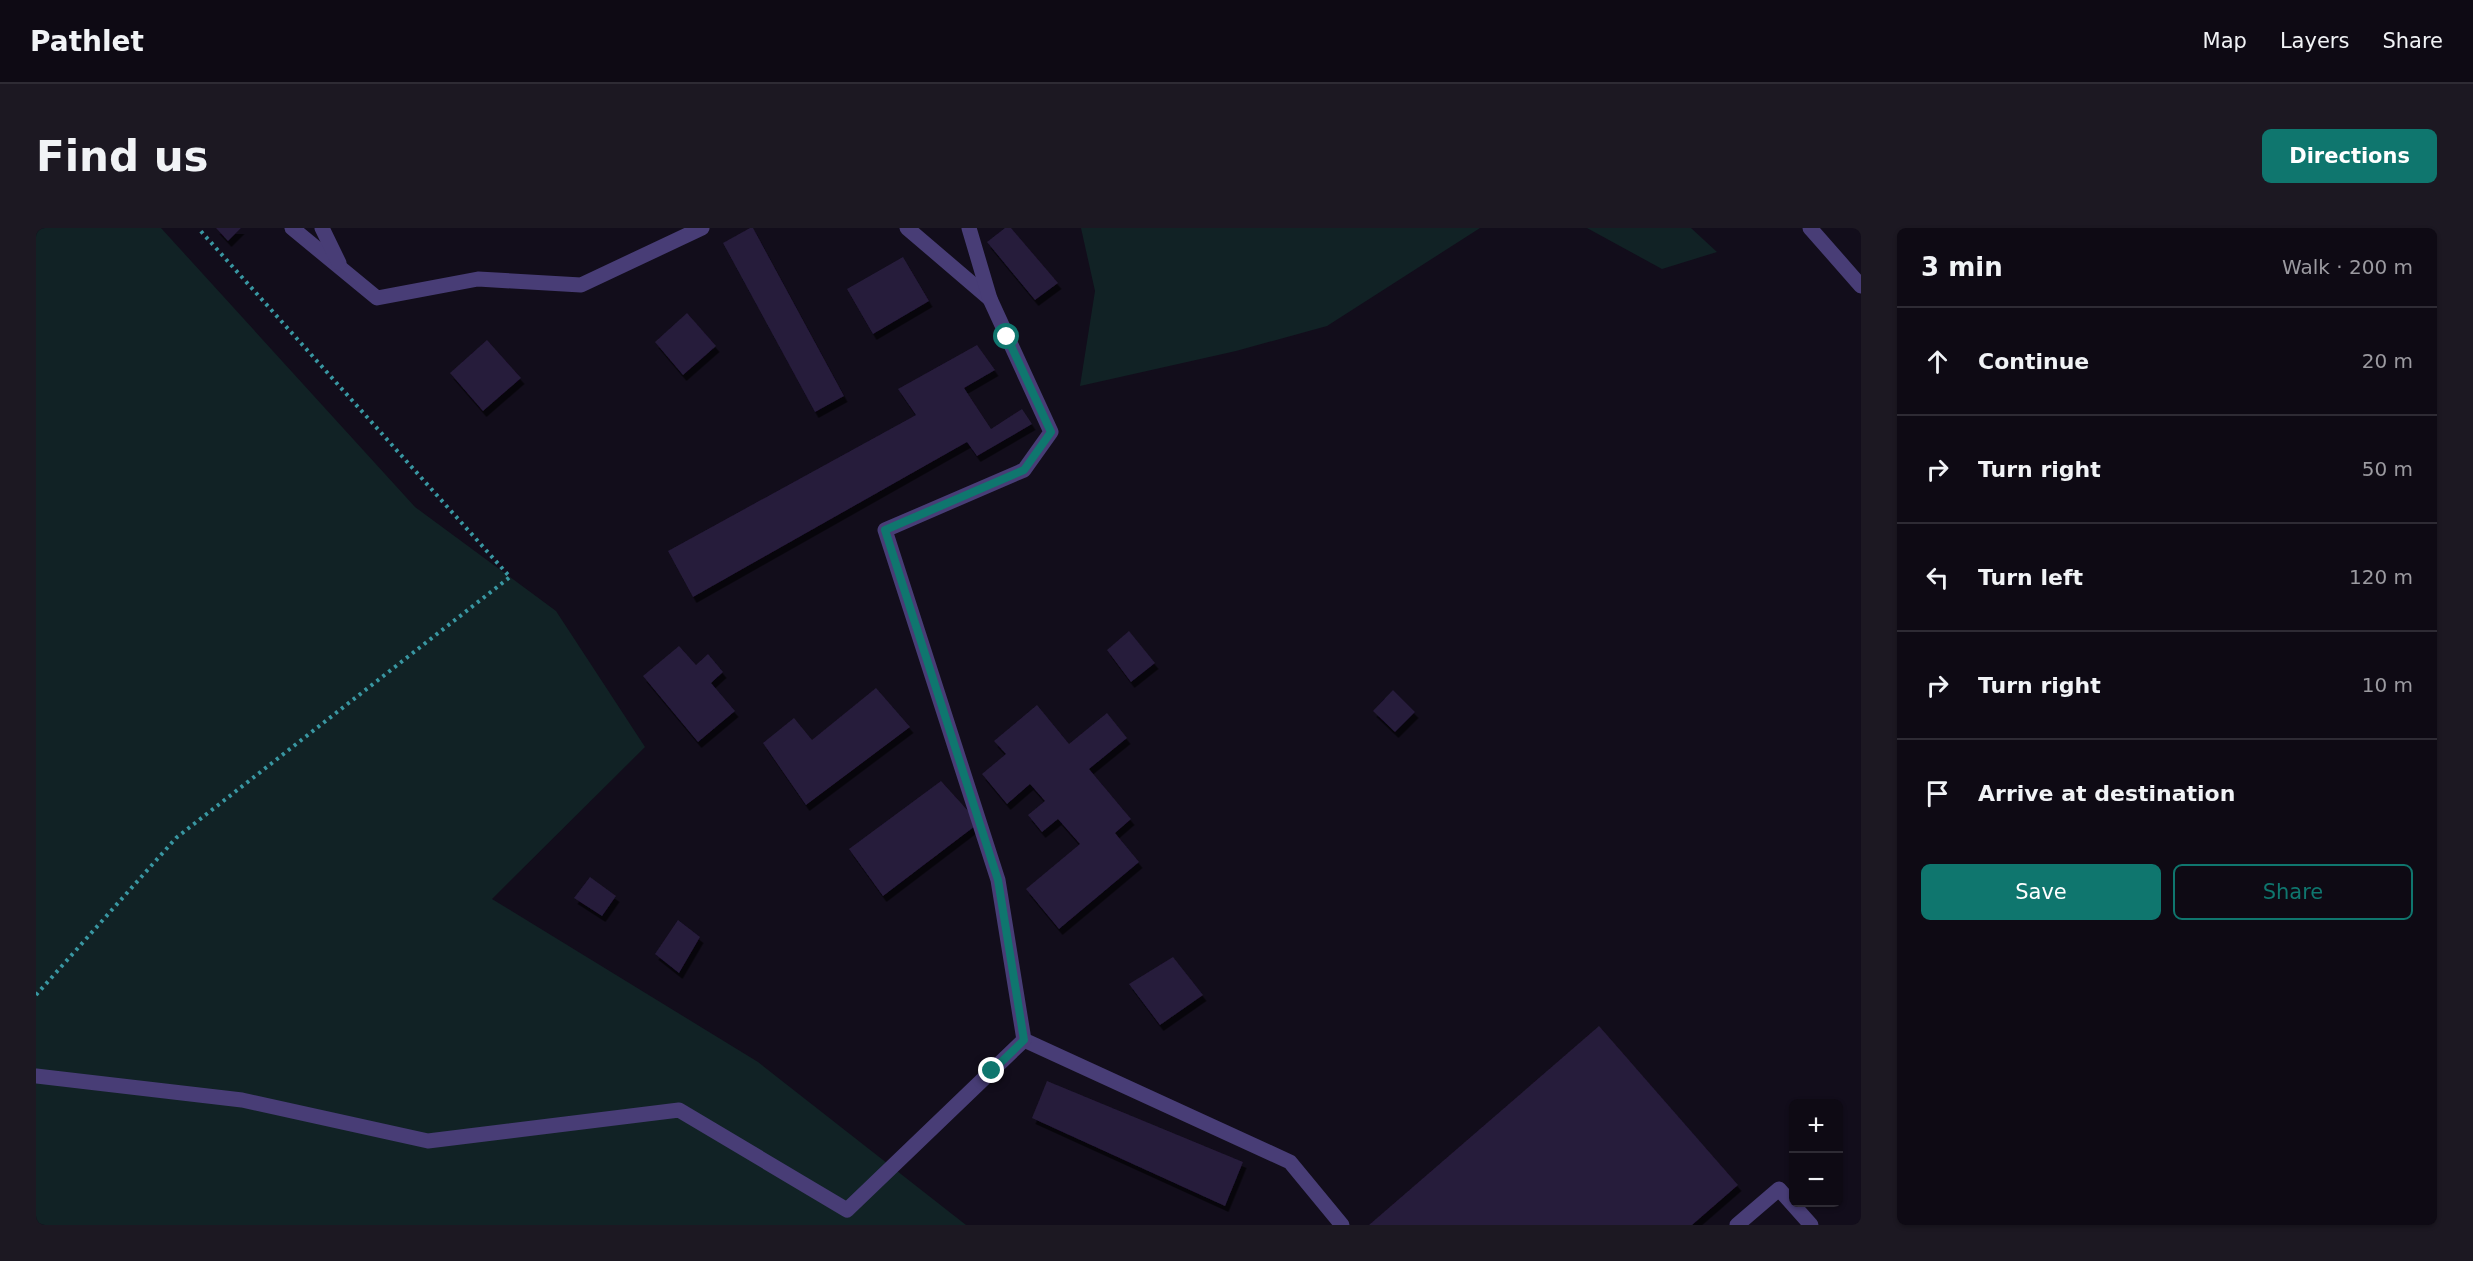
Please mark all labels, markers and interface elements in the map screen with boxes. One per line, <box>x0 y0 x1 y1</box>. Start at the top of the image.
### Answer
text: Pathlet <box>30 25 144 58</box>
text: Map <box>2203 29 2247 53</box>
text: Layers <box>2280 29 2349 53</box>
text: Share <box>2382 29 2443 53</box>
button: Directions <box>2262 129 2437 183</box>
text: Find us <box>36 132 209 181</box>
text: 3 min <box>1921 252 2003 282</box>
text: Walk · 200 m <box>2282 255 2413 279</box>
route start <box>993 323 1019 349</box>
icon: ahead <box>1921 345 1954 378</box>
text: Continue <box>1978 349 2089 374</box>
text: 20 m <box>2362 349 2413 373</box>
icon: right <box>1921 453 1954 486</box>
text: Turn right <box>1978 457 2101 482</box>
text: 50 m <box>2362 457 2413 481</box>
icon: left <box>1921 561 1954 594</box>
text: Turn left <box>1978 565 2083 590</box>
text: 120 m <box>2349 565 2413 589</box>
icon: right <box>1921 669 1954 702</box>
text: Turn right <box>1978 673 2101 698</box>
text: 10 m <box>2362 673 2413 697</box>
icon: arrive <box>1921 777 1954 810</box>
text: Arrive at destination <box>1978 781 2235 806</box>
button: Save <box>1921 864 2161 920</box>
button: Share <box>2173 864 2413 920</box>
route end <box>978 1057 1004 1083</box>
map controls <box>1789 1099 1843 1207</box>
button: + <box>1789 1099 1843 1153</box>
button: − <box>1789 1153 1843 1207</box>

